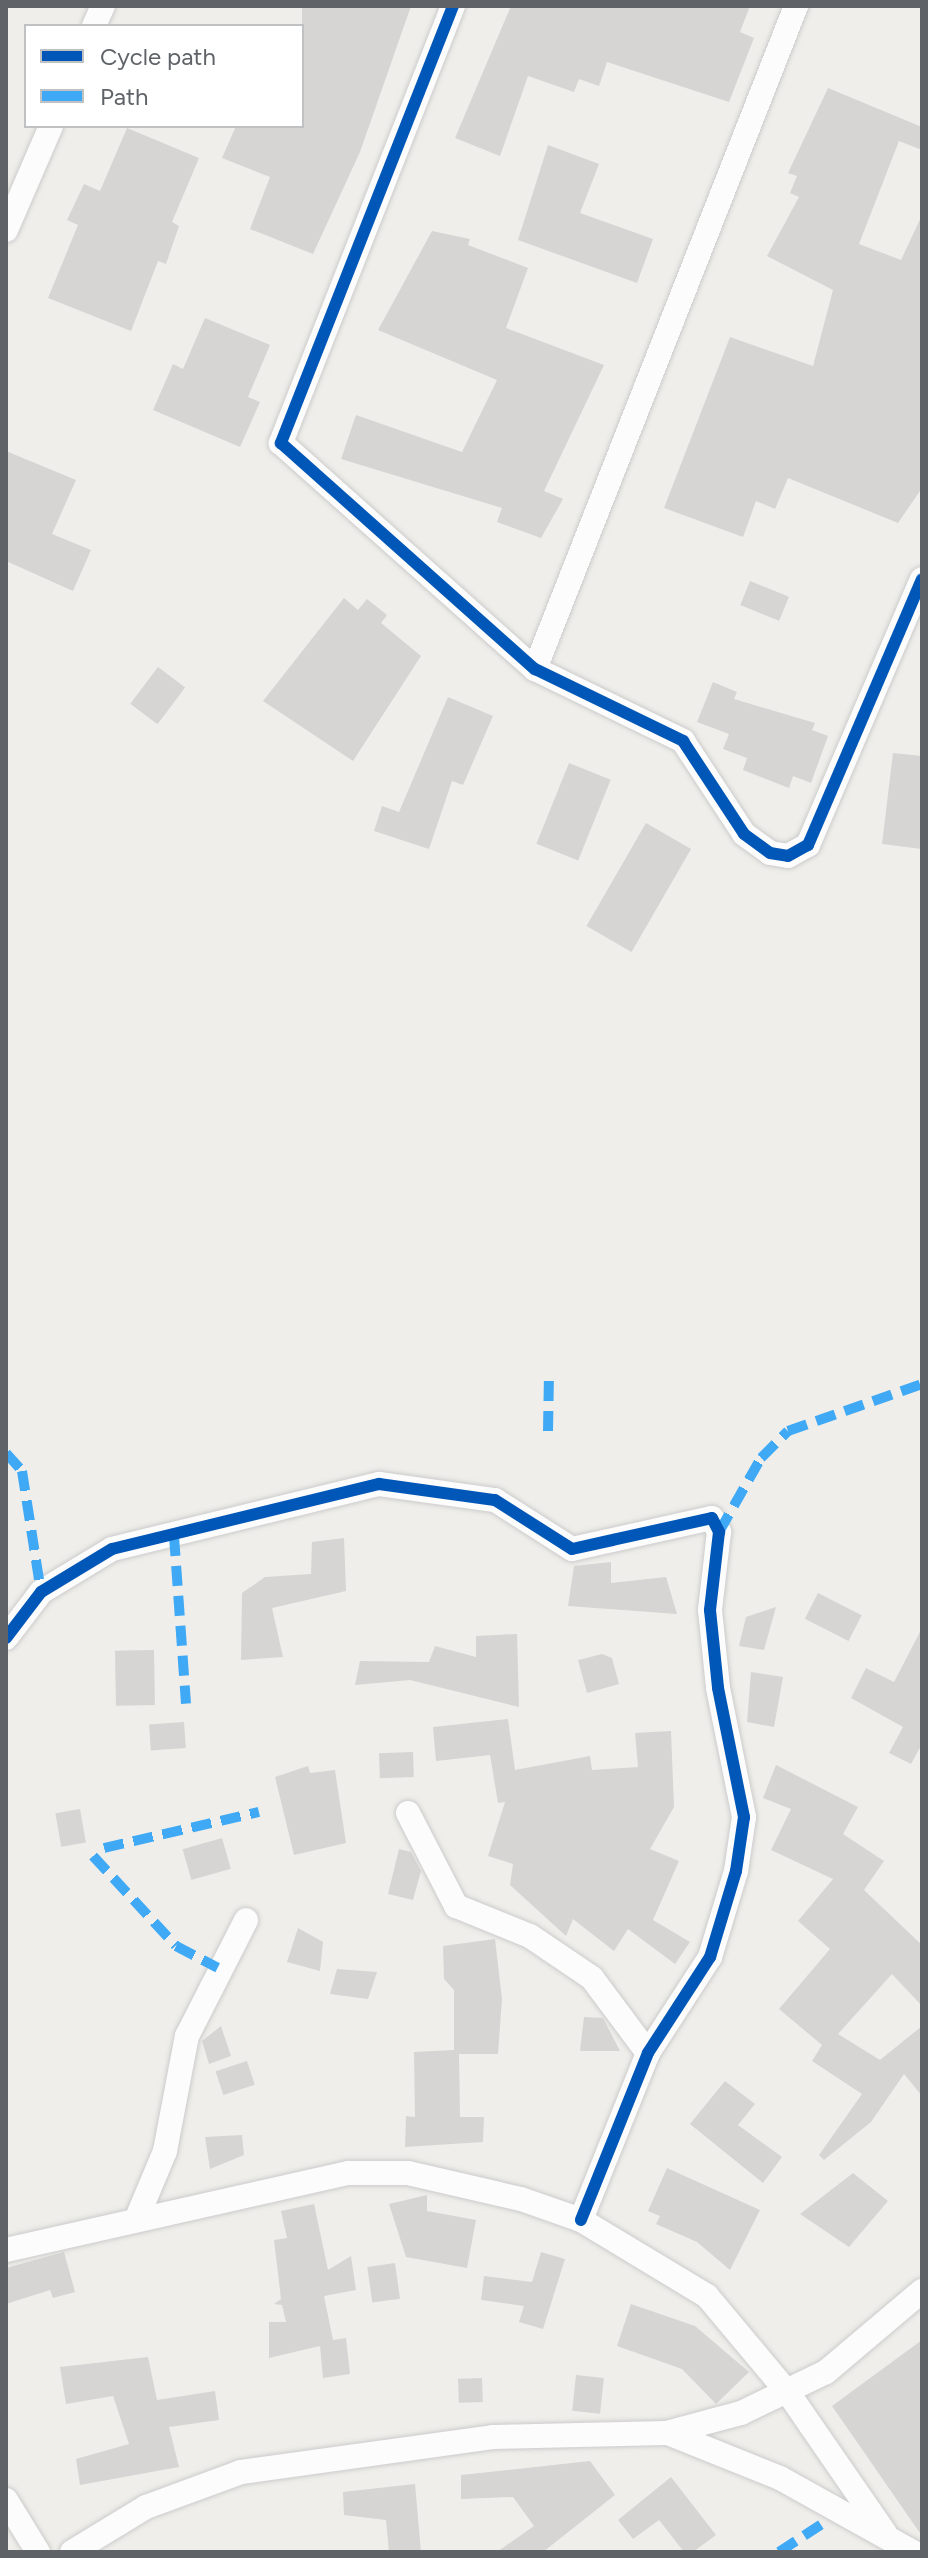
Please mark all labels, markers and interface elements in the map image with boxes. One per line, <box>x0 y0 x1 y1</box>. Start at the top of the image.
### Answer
legend <box>24 24 304 128</box>
text: Cycle path <box>100 42 216 71</box>
text: Path <box>100 82 148 111</box>

